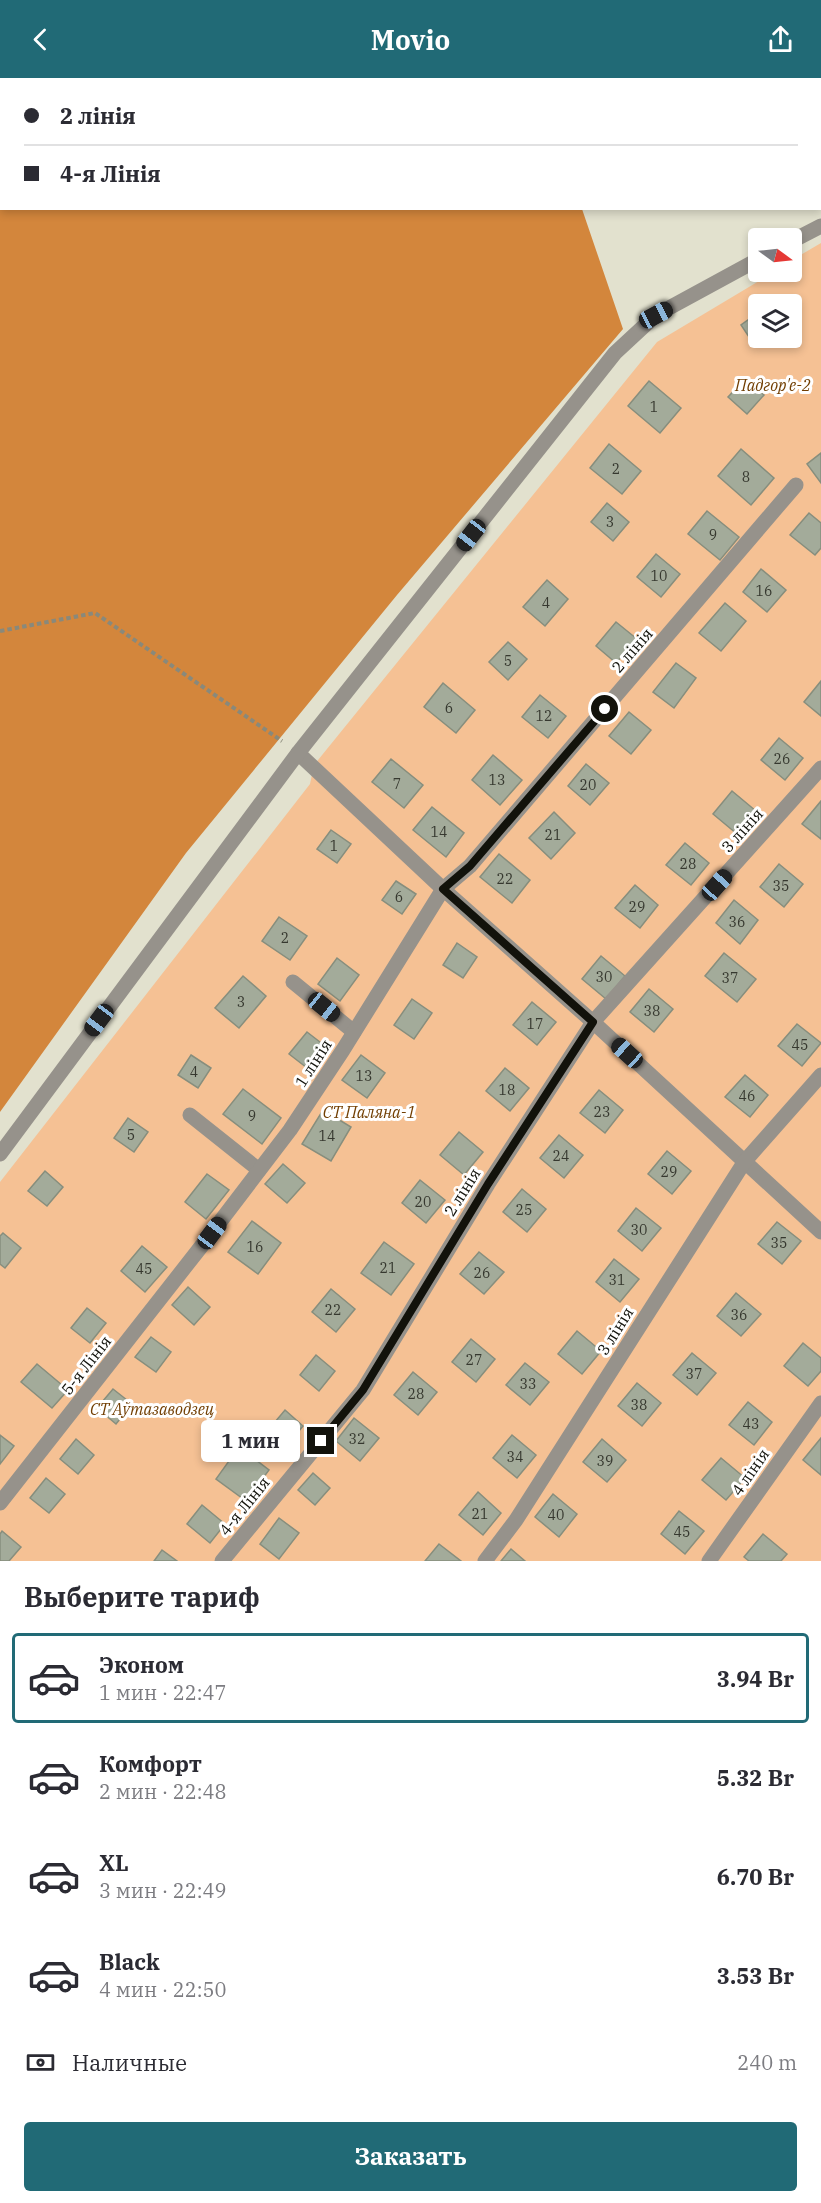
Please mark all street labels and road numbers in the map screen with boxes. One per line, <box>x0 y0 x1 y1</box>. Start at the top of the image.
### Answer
street label: 2 лінія <box>607 623 657 677</box>
street label: 3 лінія <box>717 804 767 856</box>
street label: 1 лінія <box>290 1035 336 1091</box>
street label: 2 лінія <box>440 1164 484 1220</box>
street label: 3 лінія <box>593 1303 637 1359</box>
street label: 5-я Лінія <box>57 1331 115 1399</box>
street label: 4 лінія <box>727 1445 773 1499</box>
street label: 4-я Лінія <box>214 1473 274 1539</box>

